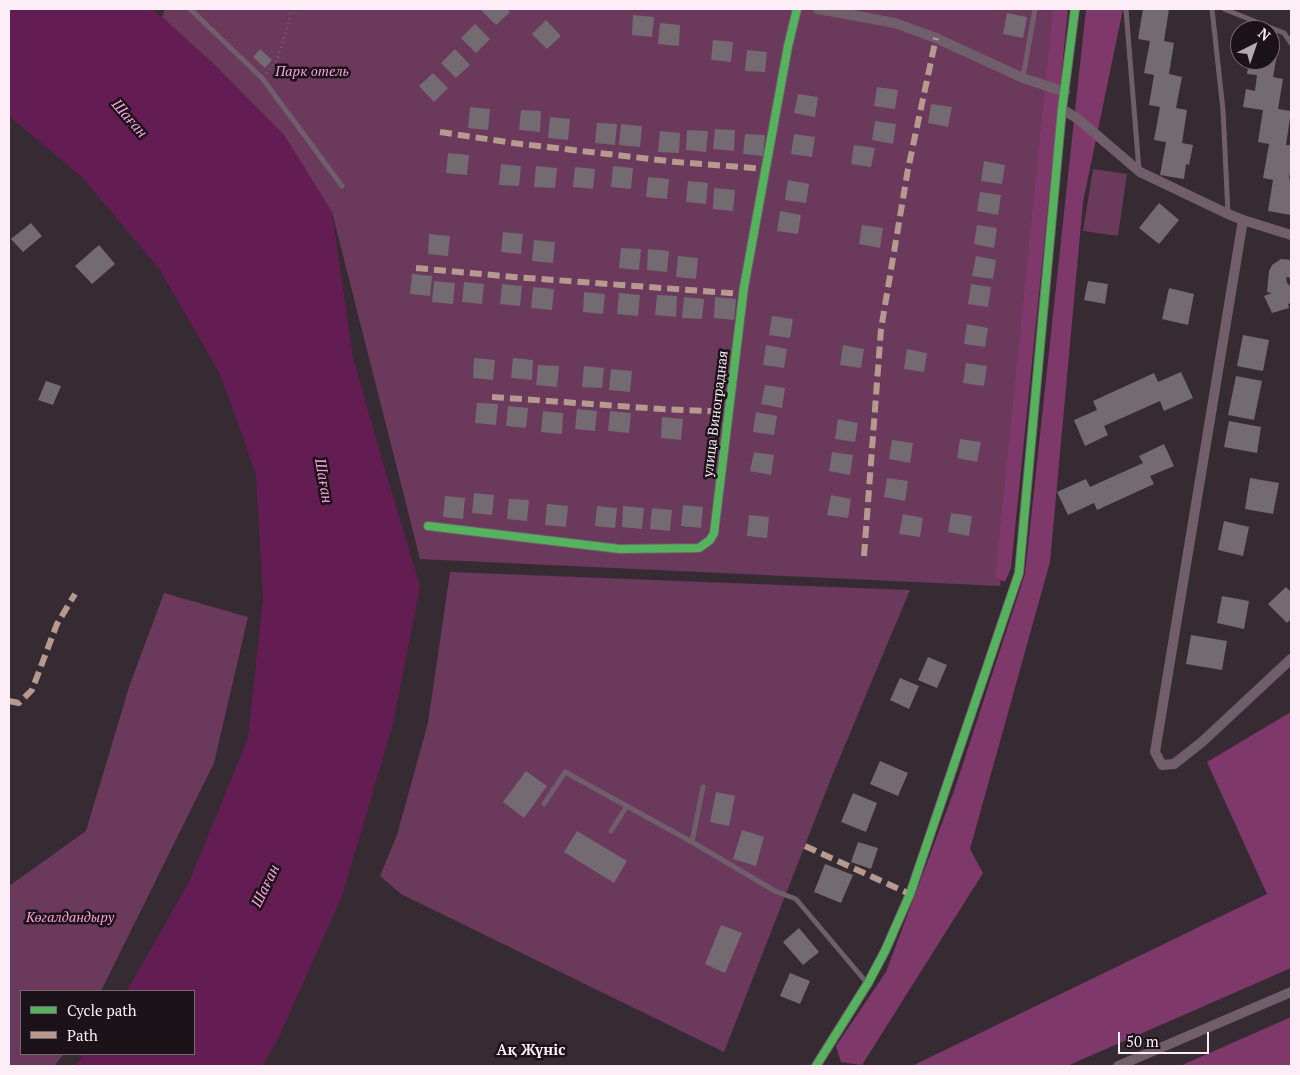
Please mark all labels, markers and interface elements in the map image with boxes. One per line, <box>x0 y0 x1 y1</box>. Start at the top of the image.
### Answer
north arrow <box>1230 20 1280 70</box>
text: N <box>1254 23 1275 45</box>
park label: Парк отель <box>275 64 349 80</box>
water label: Шаған <box>107 96 151 142</box>
street label: улица Виноградная <box>700 350 732 478</box>
water label: Шаған <box>310 457 336 505</box>
water label: Шаған <box>248 862 284 910</box>
park label: Көгалдандыру <box>26 910 114 926</box>
legend <box>20 990 195 1055</box>
text: Cycle path <box>67 1000 137 1020</box>
scale bar <box>1120 1022 1211 1054</box>
text: Path <box>67 1025 98 1045</box>
text: 50 m <box>1126 1031 1159 1051</box>
district label: Ақ Жүніс <box>497 1042 565 1060</box>

